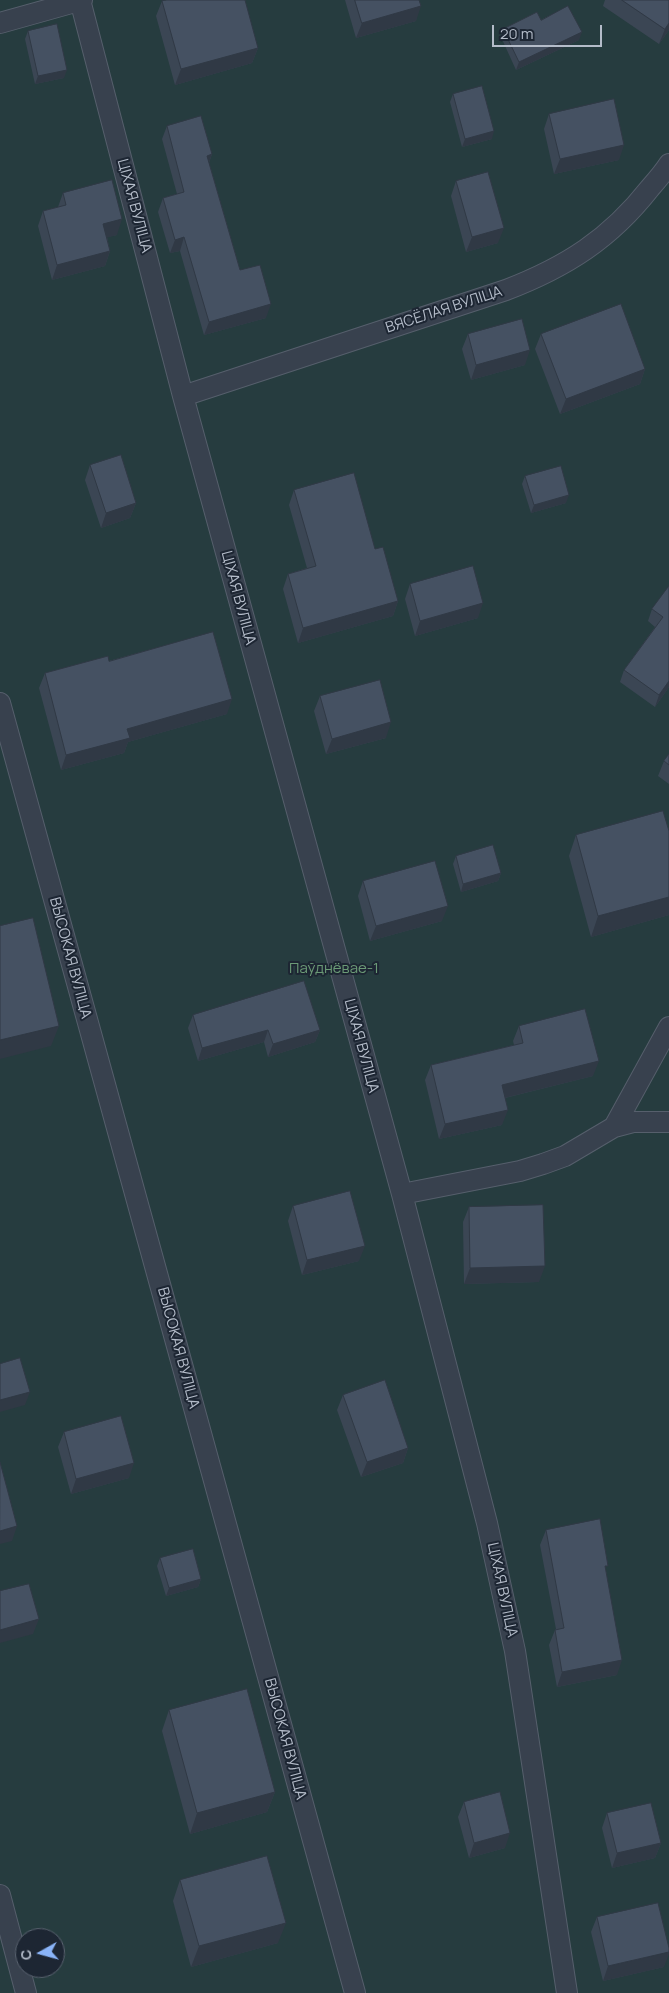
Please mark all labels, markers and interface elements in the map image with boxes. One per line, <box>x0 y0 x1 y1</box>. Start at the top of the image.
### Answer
scale bar <box>494 15 604 47</box>
text: 20 m <box>500 23 533 44</box>
street label: ЦІХАЯ ВУЛІЦА <box>113 157 155 255</box>
street label: ВЯСЁЛАЯ ВУЛІЦА <box>383 283 505 337</box>
street label: ЦІХАЯ ВУЛІЦА <box>217 549 259 647</box>
street label: ВЫСОКАЯ ВУЛІЦА <box>45 895 95 1021</box>
park label: Паўднёвае-1 <box>289 960 379 978</box>
street label: ЦІХАЯ ВУЛІЦА <box>340 997 382 1095</box>
street label: ВЫСОКАЯ ВУЛІЦА <box>153 1285 203 1411</box>
street label: ЦІХАЯ ВУЛІЦА <box>483 1541 521 1639</box>
street label: ВЫСОКАЯ ВУЛІЦА <box>260 1676 310 1802</box>
north arrow <box>15 1928 65 1978</box>
text: С <box>16 1948 36 1961</box>

